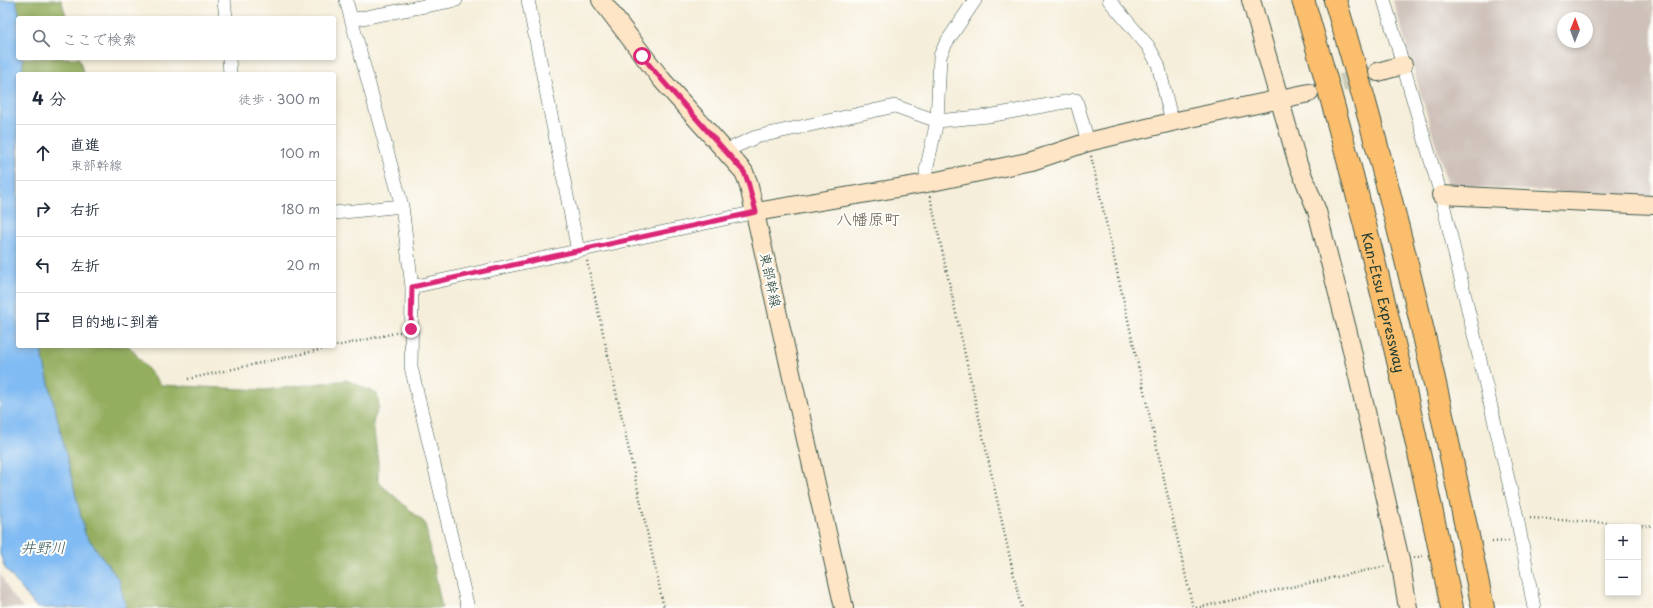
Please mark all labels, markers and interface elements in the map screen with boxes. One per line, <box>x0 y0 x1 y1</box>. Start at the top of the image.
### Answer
north arrow <box>1557 12 1593 48</box>
search box <box>16 16 336 60</box>
icon: search <box>30 27 52 49</box>
text: ここで検索 <box>62 27 137 50</box>
route start <box>633 47 651 65</box>
text: 4 分 <box>32 85 66 111</box>
text: 徒歩 · 300 m <box>239 89 320 108</box>
text: 直進 <box>70 132 100 155</box>
icon: ahead <box>32 142 54 164</box>
text: 100 m <box>280 143 320 162</box>
text: 東部幹線 <box>70 155 122 174</box>
text: 右折 <box>70 197 100 220</box>
icon: right <box>32 198 54 220</box>
text: 180 m <box>281 199 320 218</box>
district label: 八幡原町 <box>836 206 900 230</box>
street label: Kan-Etsu Expressway <box>1357 230 1411 375</box>
street label: 東部幹線 <box>755 250 787 310</box>
text: 左折 <box>70 253 100 276</box>
icon: left <box>32 254 54 276</box>
text: 20 m <box>286 255 320 274</box>
text: 目的地に到着 <box>70 309 160 332</box>
icon: arrive <box>32 310 54 332</box>
route end <box>402 320 420 338</box>
map controls <box>1605 524 1641 596</box>
button: + <box>1605 524 1641 560</box>
water label: 井野川 <box>20 535 66 558</box>
button: − <box>1605 560 1641 596</box>

